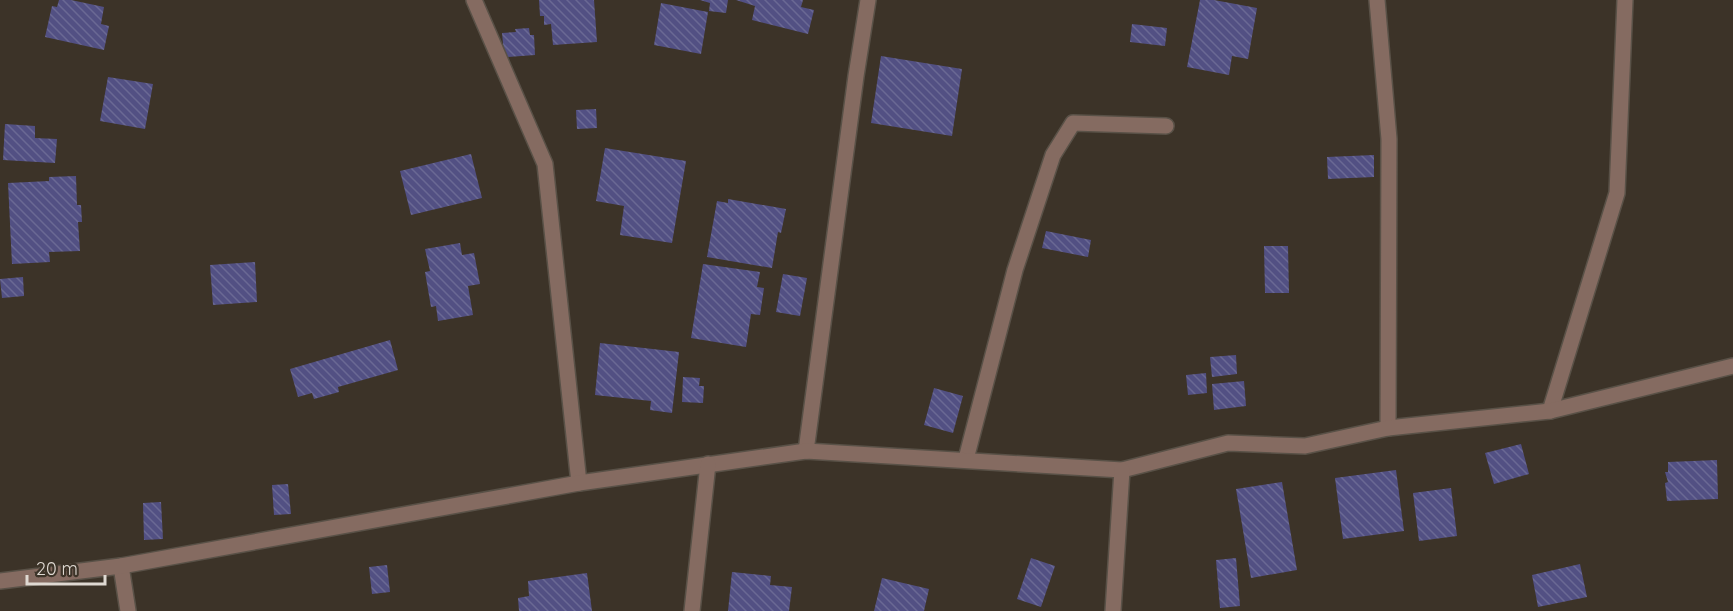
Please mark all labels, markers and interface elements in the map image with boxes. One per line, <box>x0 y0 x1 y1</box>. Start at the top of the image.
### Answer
scale bar <box>27 548 105 586</box>
text: 20 m <box>36 557 78 580</box>

